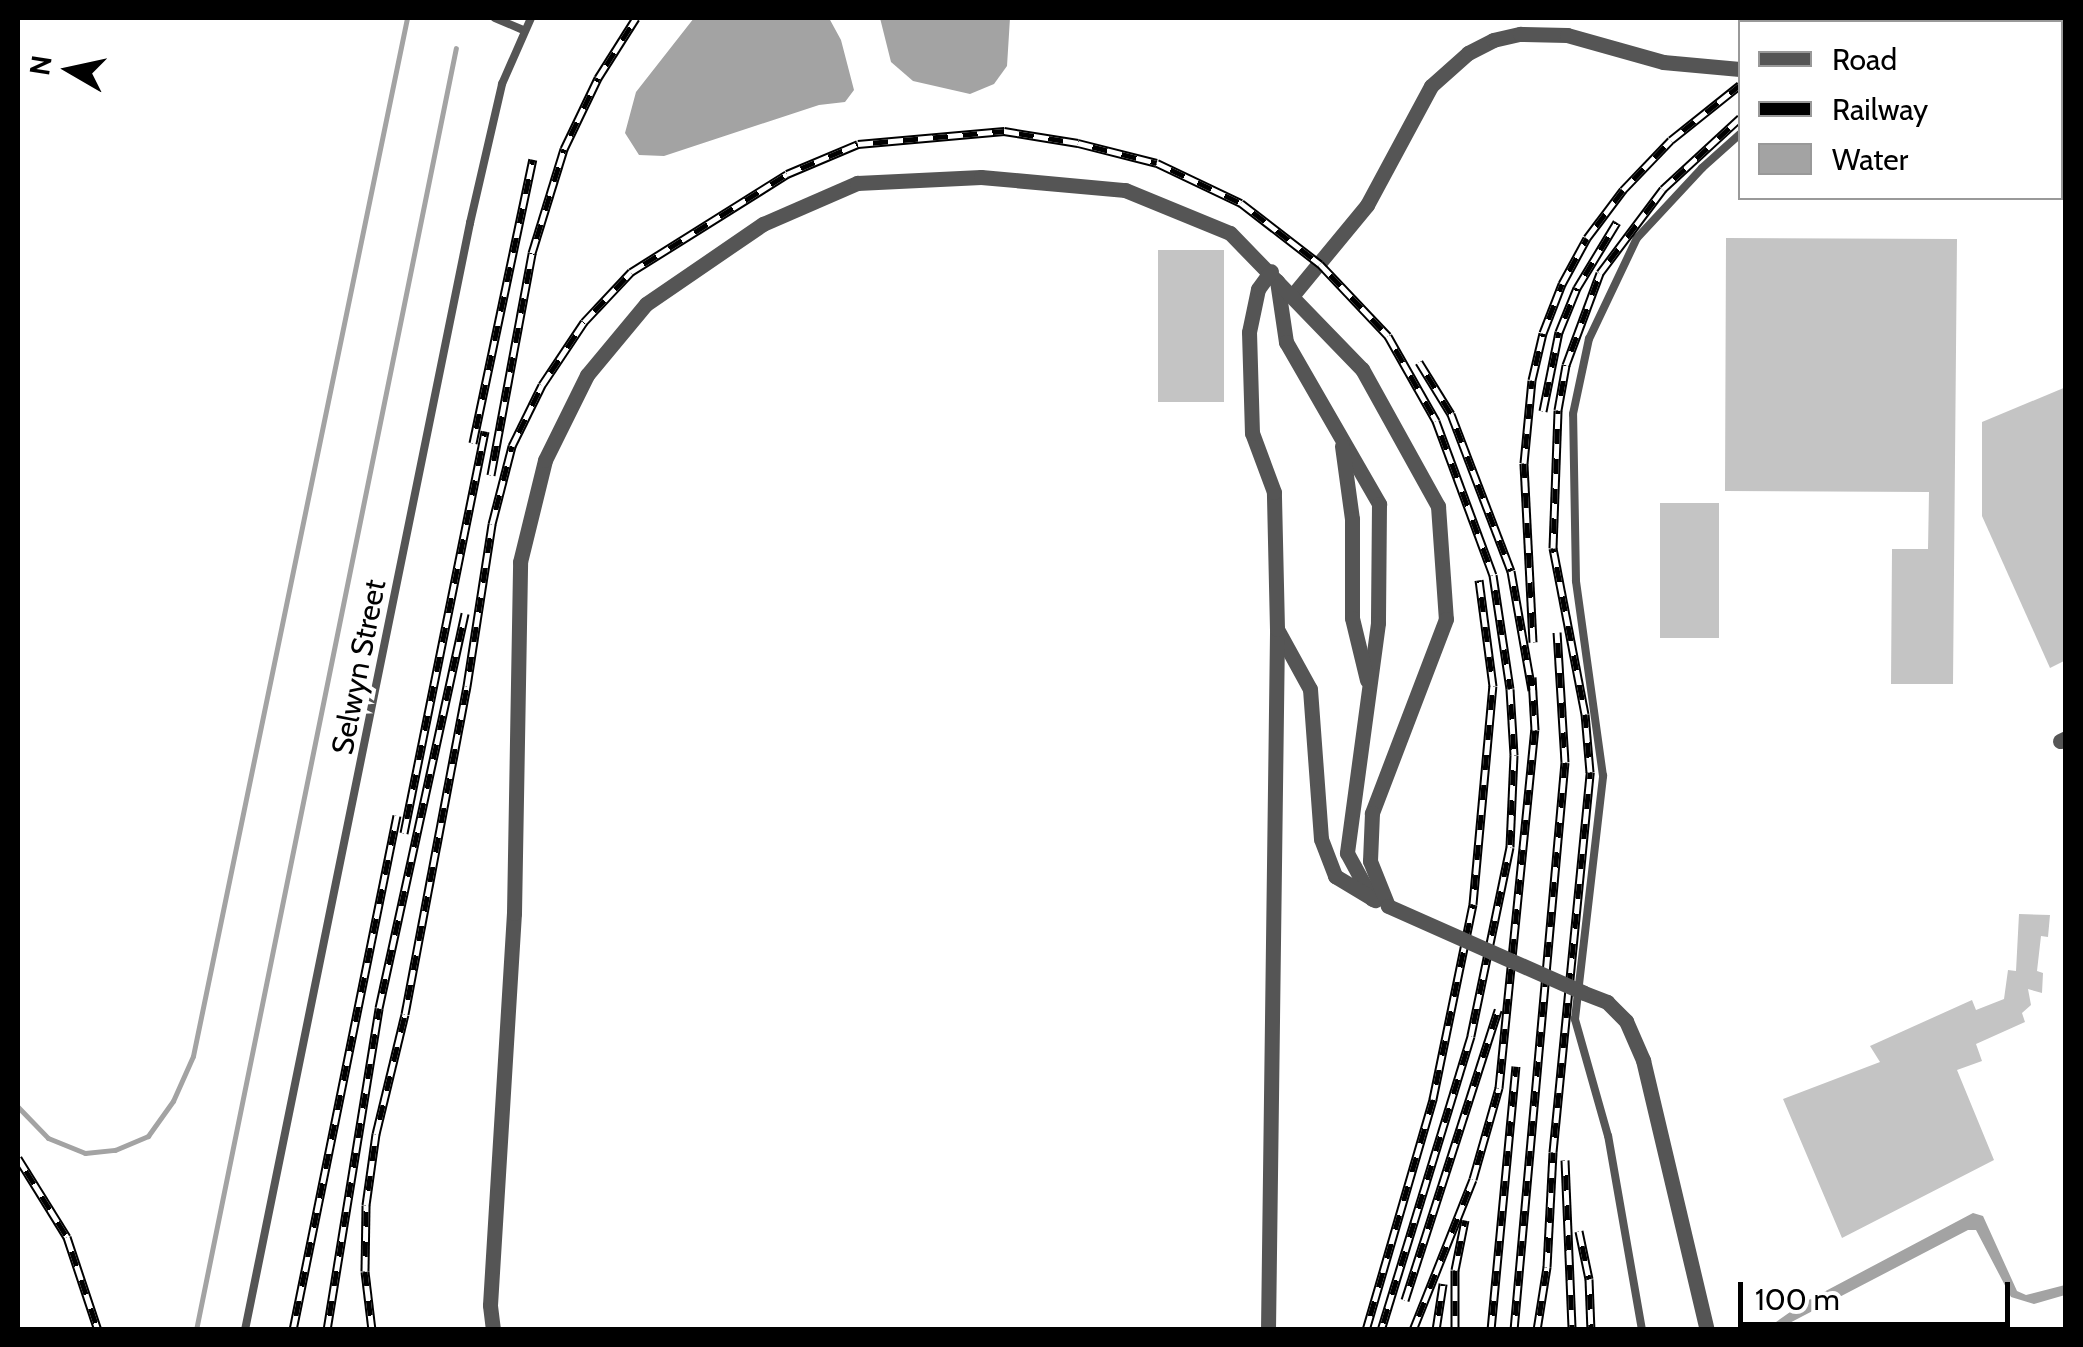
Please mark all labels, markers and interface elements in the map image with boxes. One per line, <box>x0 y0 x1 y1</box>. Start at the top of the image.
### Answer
north arrow <box>20 20 120 120</box>
legend <box>1738 20 2063 200</box>
text: Road <box>1832 41 1897 78</box>
text: N <box>22 53 59 78</box>
text: Railway <box>1832 91 1928 128</box>
text: Water <box>1832 141 1908 178</box>
street label: Selwyn Street <box>324 577 394 757</box>
scale bar <box>1743 1262 2016 1324</box>
text: 100 m <box>1755 1281 1840 1318</box>

